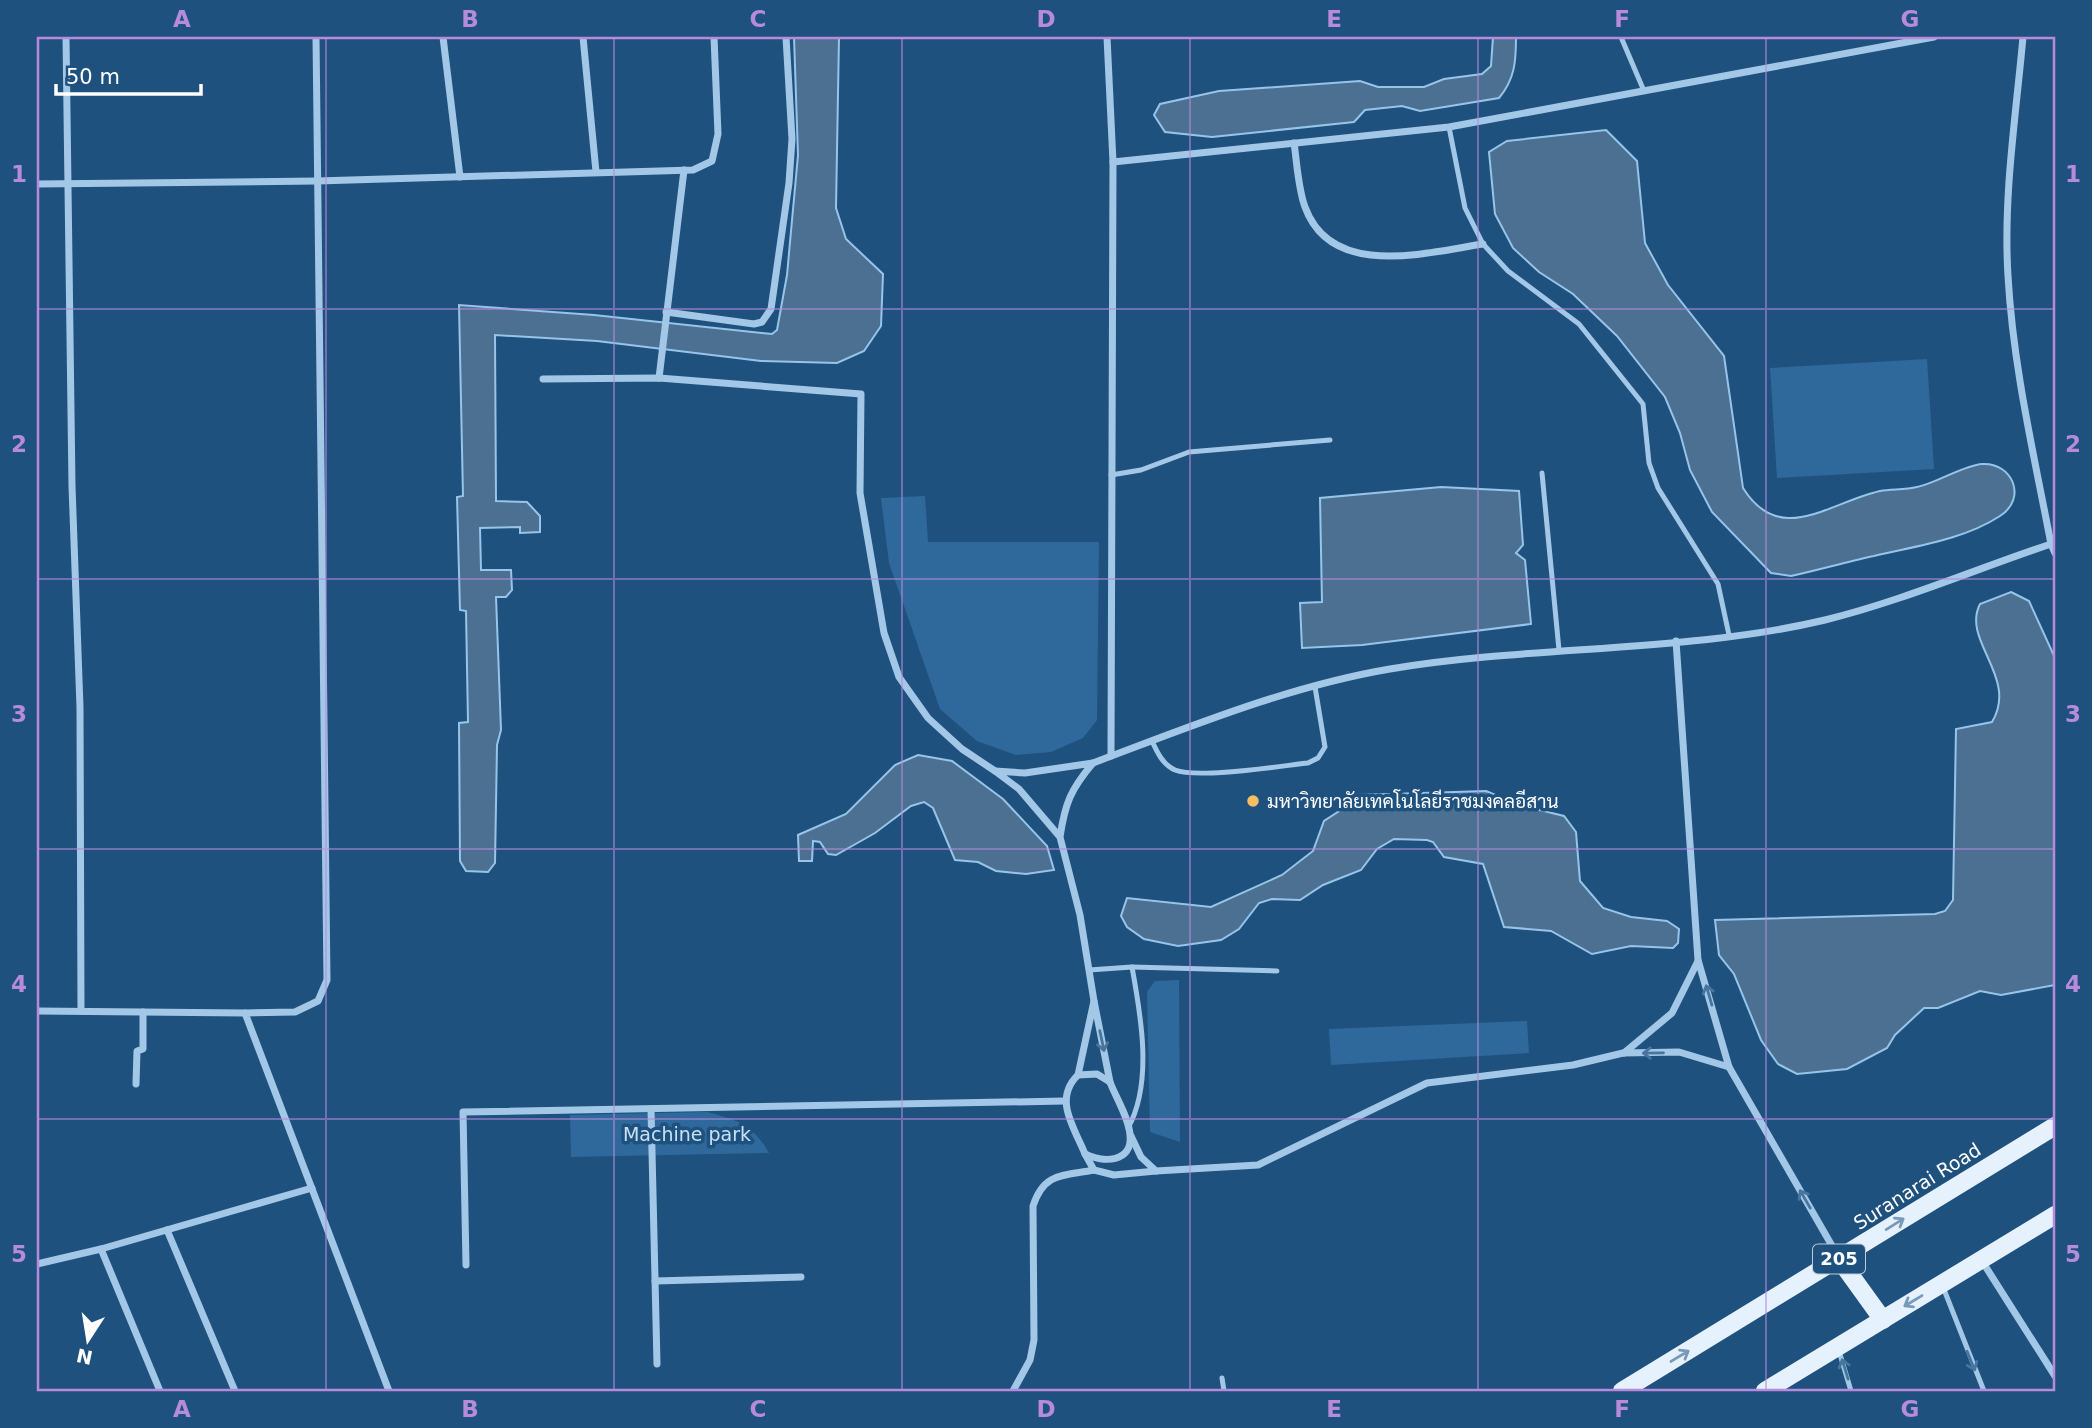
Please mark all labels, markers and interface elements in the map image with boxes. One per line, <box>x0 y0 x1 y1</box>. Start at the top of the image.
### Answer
text: A <box>173 6 191 32</box>
text: B <box>461 6 479 32</box>
text: C <box>750 6 766 32</box>
text: D <box>1036 6 1056 32</box>
text: E <box>1326 6 1342 32</box>
text: F <box>1614 6 1630 32</box>
text: G <box>1901 6 1919 32</box>
scale bar <box>56 52 201 96</box>
text: 50 m <box>66 65 120 89</box>
text: 1 <box>11 161 27 187</box>
text: 1 <box>2065 161 2081 187</box>
text: 2 <box>11 431 27 457</box>
text: 2 <box>2065 431 2081 457</box>
text: 3 <box>11 701 27 727</box>
text: 3 <box>2065 701 2081 727</box>
place label: มหาวิทยาลัยเทคโนโลยีราชมงคลอีสาน <box>1267 789 1559 812</box>
marker: มหาวิทยาลัยเทคโนโลยีราชมงคลอีสาน <box>1245 793 1261 809</box>
text: 4 <box>11 971 27 997</box>
text: 4 <box>2065 971 2081 997</box>
one-way arrow <box>1701 984 1714 1006</box>
one-way arrow <box>1096 1029 1109 1052</box>
one-way arrow <box>1641 1046 1664 1060</box>
park label: Machine park <box>623 1123 751 1145</box>
street label: Suranarai Road <box>1849 1138 1985 1234</box>
one-way arrow <box>1798 1190 1812 1210</box>
one-way arrow <box>1885 1217 1905 1231</box>
text: 5 <box>11 1241 27 1267</box>
text: 5 <box>2065 1241 2081 1267</box>
road number: 205 <box>1813 1244 1865 1274</box>
one-way arrow <box>1904 1295 1924 1309</box>
north arrow <box>52 1306 122 1376</box>
text: N <box>74 1344 95 1369</box>
one-way arrow <box>1670 1348 1690 1362</box>
one-way arrow <box>1965 1349 1978 1371</box>
one-way arrow <box>1837 1358 1850 1380</box>
text: A <box>173 1396 191 1422</box>
text: B <box>461 1396 479 1422</box>
text: C <box>750 1396 766 1422</box>
text: D <box>1036 1396 1056 1422</box>
text: E <box>1326 1396 1342 1422</box>
text: F <box>1614 1396 1630 1422</box>
text: G <box>1901 1396 1919 1422</box>

